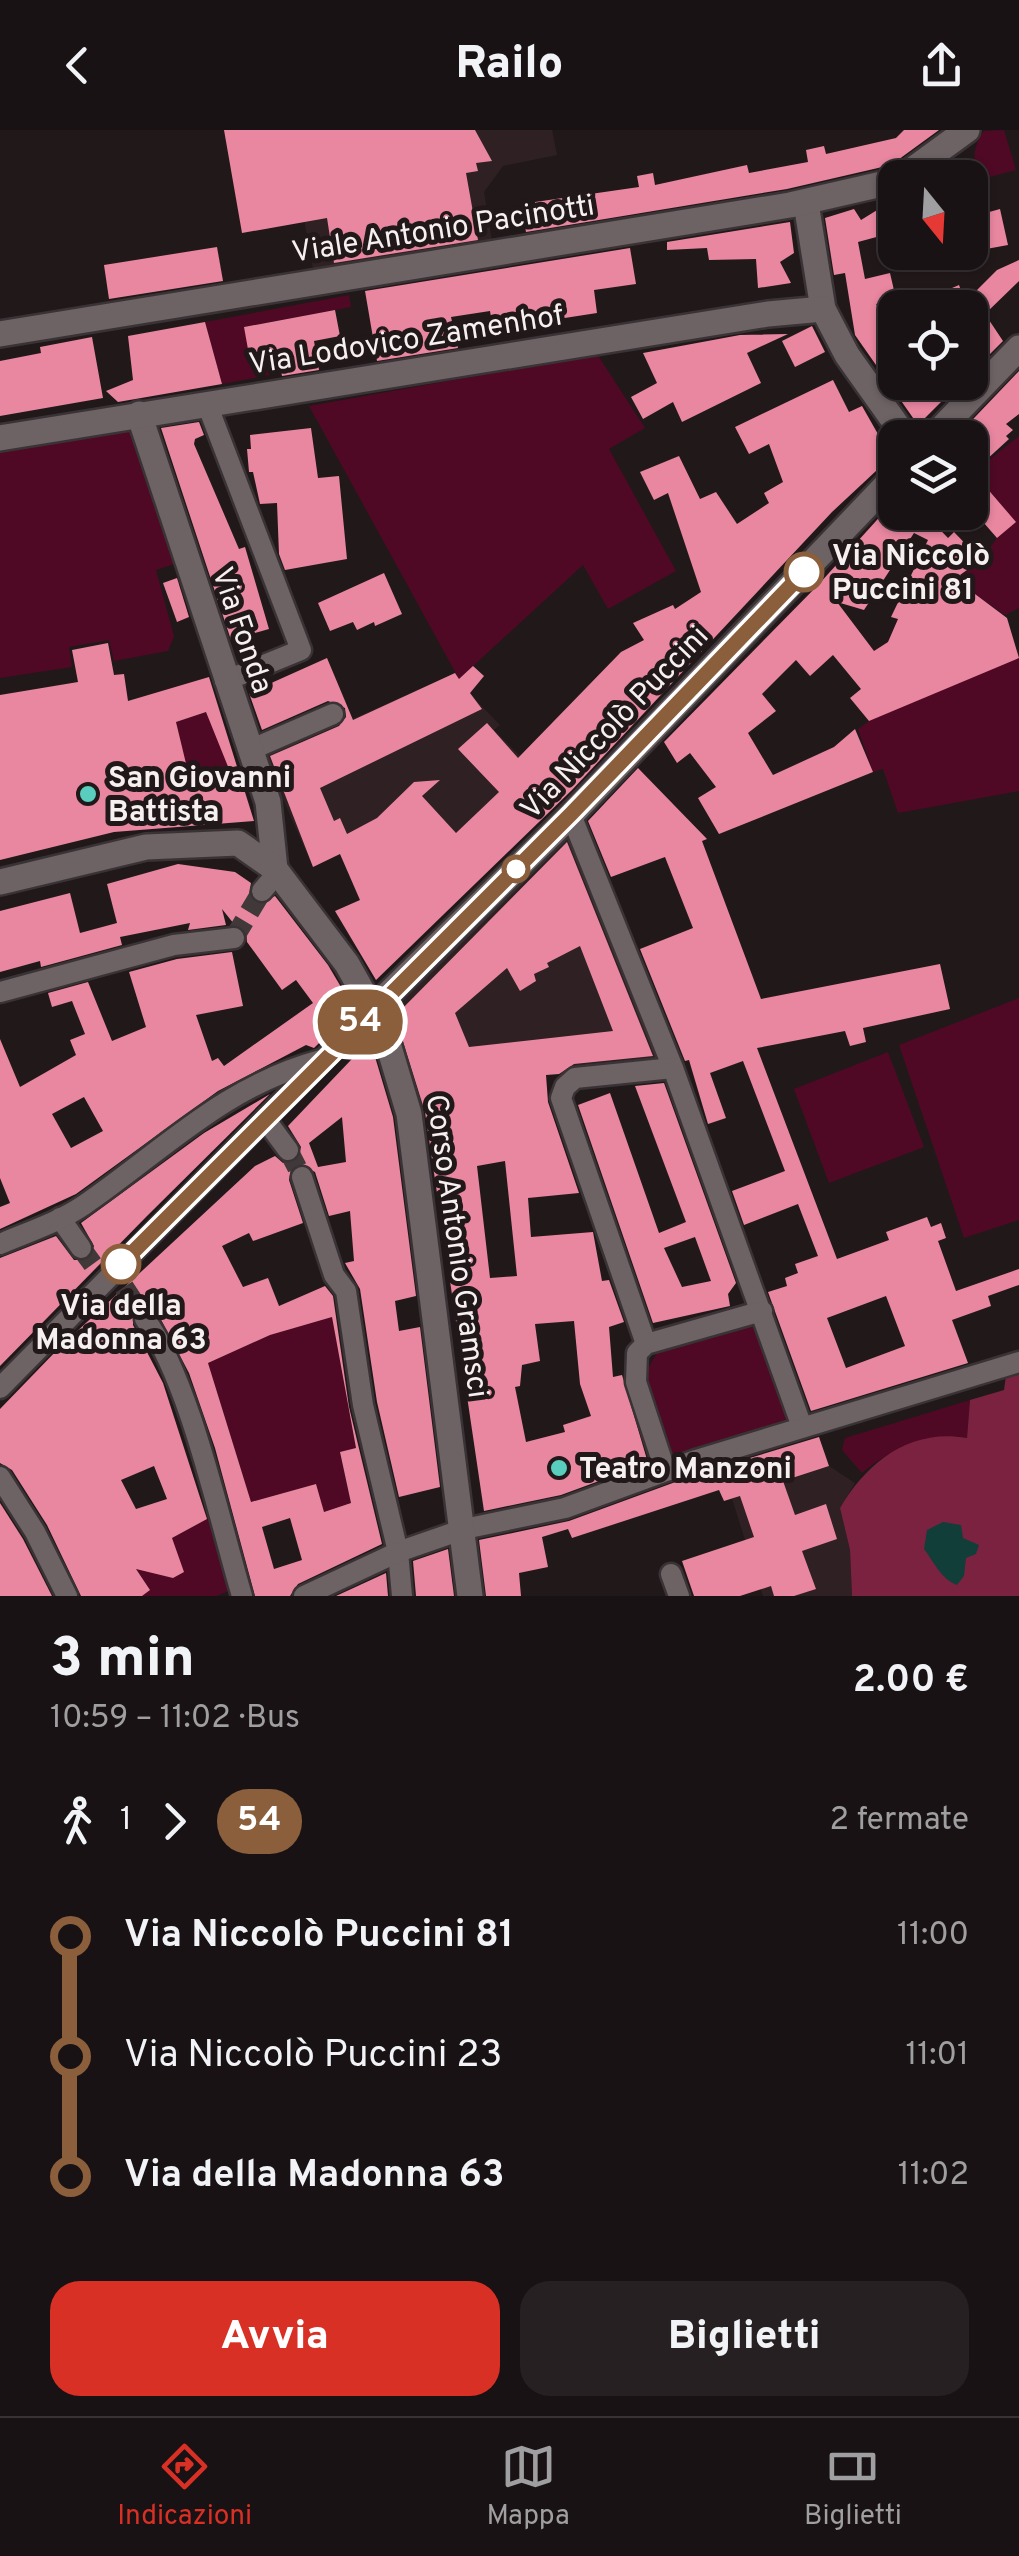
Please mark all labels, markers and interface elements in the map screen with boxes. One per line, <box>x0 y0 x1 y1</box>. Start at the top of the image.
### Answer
text: Railo <box>456 37 563 94</box>
icon: back <box>50 38 105 93</box>
icon: share <box>914 38 969 93</box>
north arrow <box>878 160 988 270</box>
map controls <box>878 160 988 530</box>
street label: Viale Antonio Pacinotti <box>290 188 597 273</box>
button: locate <box>878 290 988 400</box>
street label: Via Lodovico Zamenhof <box>246 298 566 385</box>
button: layers <box>878 420 988 530</box>
place label: Via Niccolò Puccini 81 <box>832 539 990 610</box>
marker: Via Niccolò Puccini 81 <box>785 553 823 591</box>
street label: Via Fonda <box>202 563 279 699</box>
street label: Via Niccolò Puccini <box>514 619 718 828</box>
place label: San Giovanni Battista <box>108 761 291 832</box>
marker: San Giovanni Battista <box>77 783 99 805</box>
unlabelled marker <box>503 856 529 882</box>
line badge: 54 <box>315 990 405 1054</box>
text: 54 <box>338 1000 382 1044</box>
street label: Corso Antonio Gramsci <box>416 1092 495 1401</box>
marker: Via della Madonna 63 <box>102 1245 140 1283</box>
place label: Via della Madonna 63 <box>35 1289 207 1360</box>
place label: Teatro Manzoni <box>579 1452 792 1489</box>
marker: Teatro Manzoni <box>548 1457 570 1479</box>
text: 3 min <box>50 1626 195 1696</box>
text: 2.00 € <box>853 1657 969 1706</box>
text: 10:59 – 11:02 · Bus <box>50 1699 300 1739</box>
icon: walk <box>50 1794 105 1849</box>
icon: forward <box>147 1794 202 1849</box>
text: 54 <box>237 1799 282 1843</box>
text: 1 <box>120 1801 132 1841</box>
text: 2 fermate <box>830 1801 969 1841</box>
text: Via Niccolò Puccini 81 <box>124 1912 514 1961</box>
text: 11:00 <box>897 1916 969 1956</box>
text: Via Niccolò Puccini 23 <box>124 2032 502 2081</box>
text: 11:01 <box>905 2036 969 2076</box>
text: Via della Madonna 63 <box>124 2152 505 2201</box>
text: 11:02 <box>898 2156 969 2196</box>
button: Avvia <box>50 2281 500 2396</box>
button: Biglietti <box>520 2281 969 2396</box>
tab: Indicazioni <box>117 2439 252 2535</box>
tab: Mappa <box>486 2439 570 2535</box>
tab: Biglietti <box>804 2439 902 2535</box>

